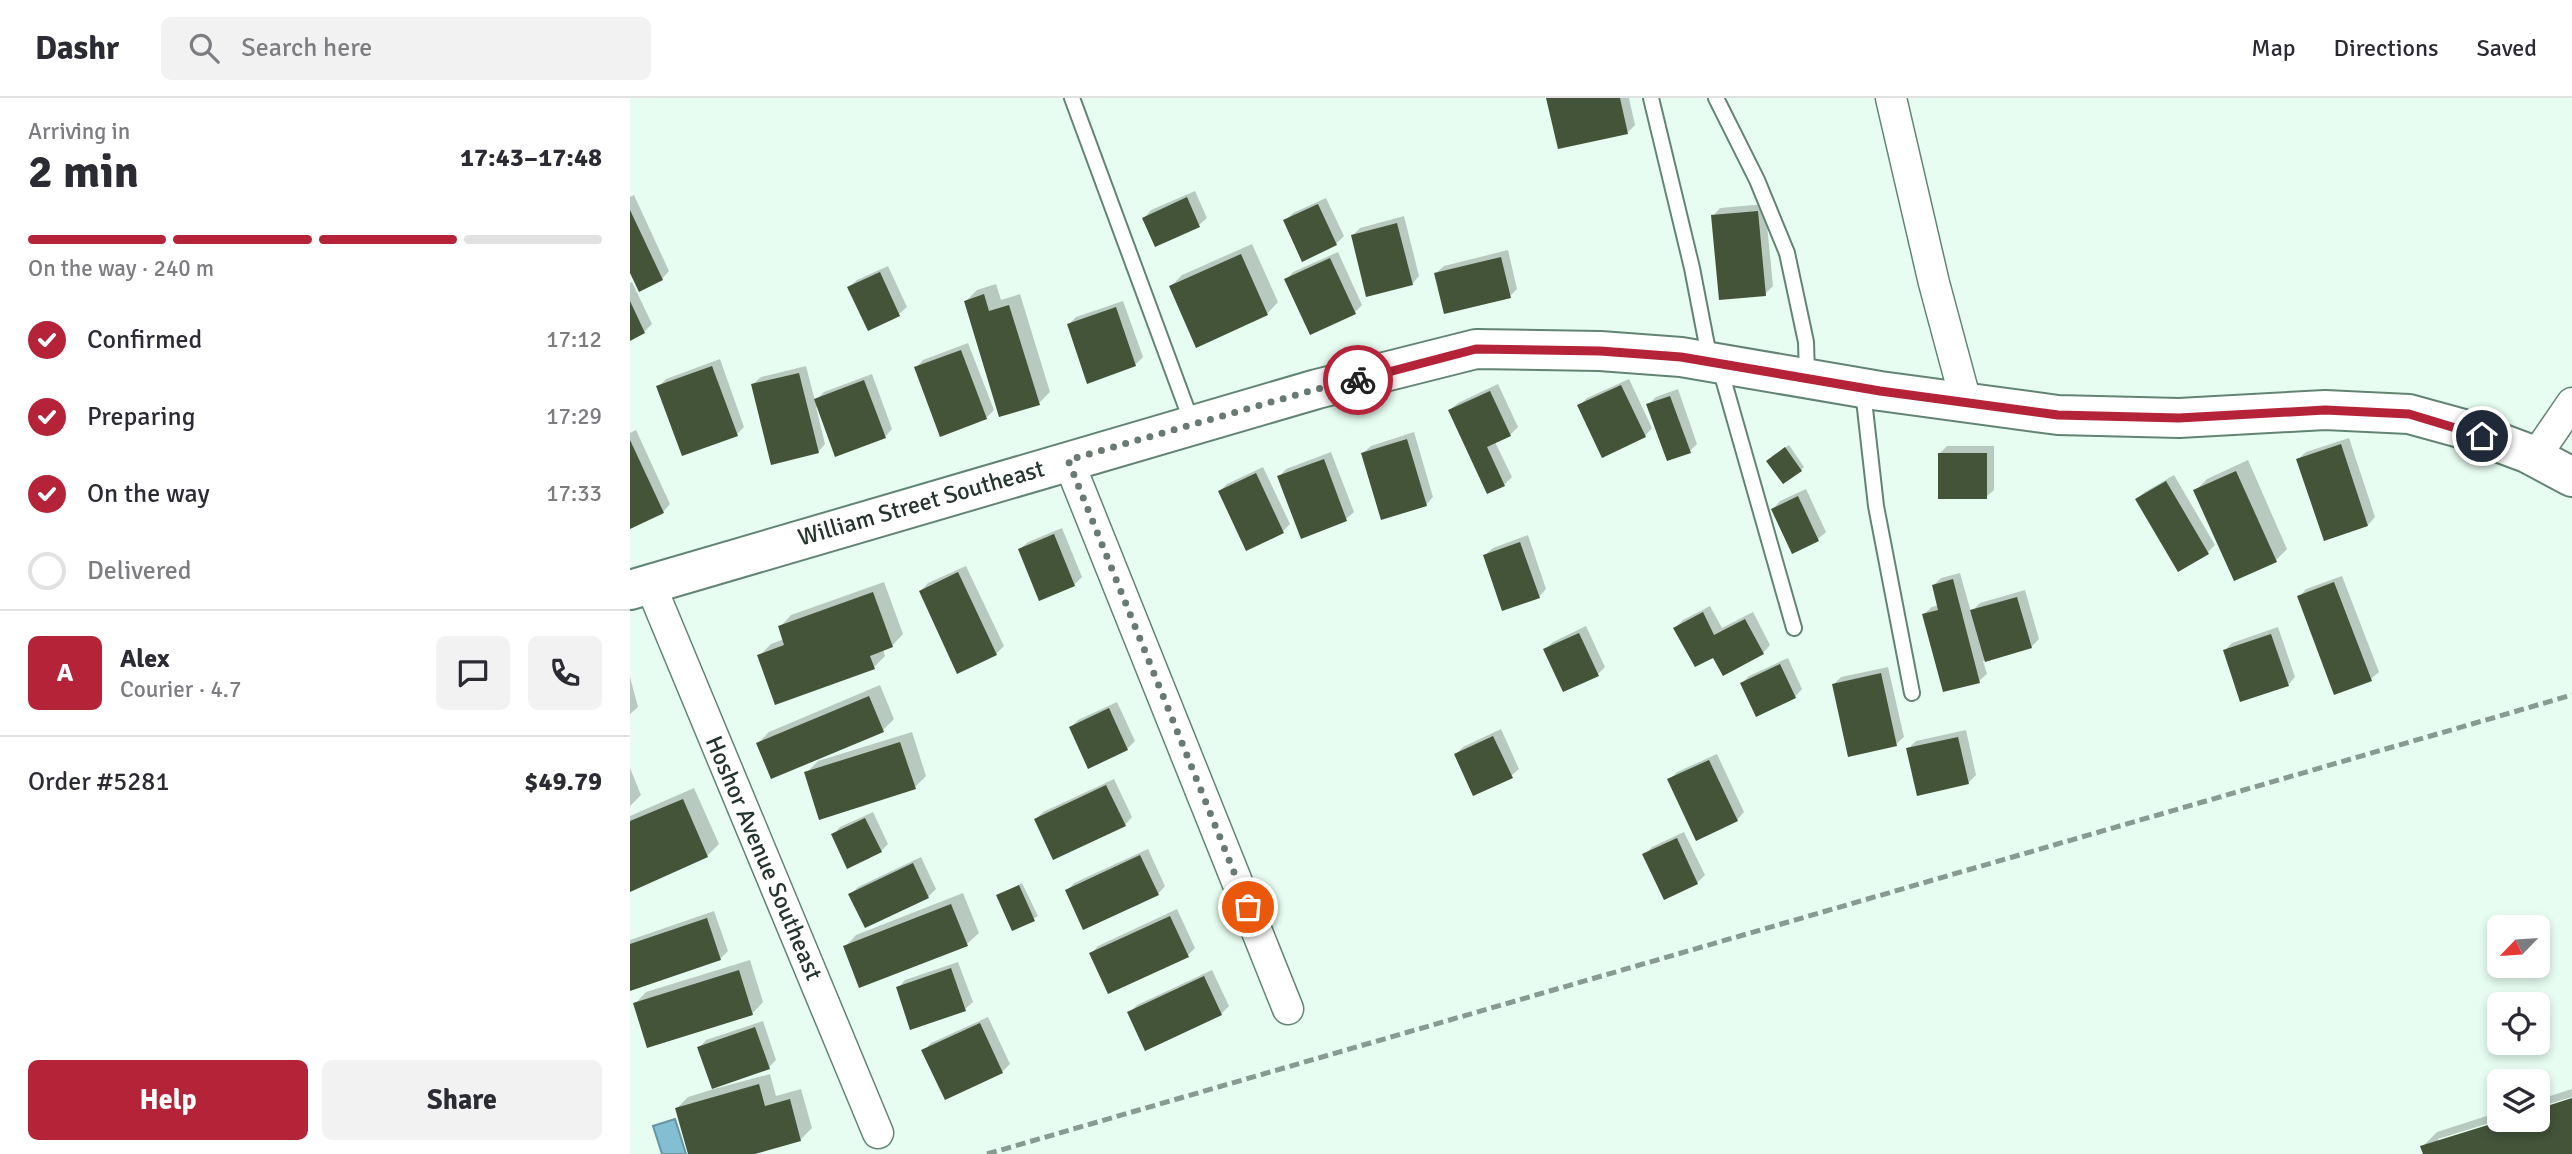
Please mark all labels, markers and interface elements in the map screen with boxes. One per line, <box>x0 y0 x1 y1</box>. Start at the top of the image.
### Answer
search box <box>161 17 651 80</box>
text: Dashr <box>35 28 119 69</box>
icon: search <box>185 29 223 67</box>
text: Search here <box>241 32 372 64</box>
text: Map <box>2251 33 2296 63</box>
text: Directions <box>2334 33 2439 63</box>
text: Saved <box>2477 33 2537 63</box>
text: Arriving in <box>28 117 130 146</box>
text: 17:43–17:48 <box>460 142 602 174</box>
text: 2 min <box>28 144 139 200</box>
text: On the way · 240 m <box>28 254 214 283</box>
icon: check <box>28 321 66 359</box>
text: Confirmed <box>87 324 202 356</box>
text: 17:12 <box>546 325 602 354</box>
courier <box>1323 345 1393 415</box>
icon: bike <box>1339 361 1377 399</box>
icon: check <box>28 398 66 436</box>
text: Preparing <box>87 401 195 433</box>
text: 17:29 <box>546 402 602 431</box>
pin <box>2452 406 2512 466</box>
icon: home <box>2463 417 2501 455</box>
street label: William Street Southeast <box>794 453 1048 553</box>
icon: check <box>28 475 66 513</box>
text: On the way <box>87 478 210 510</box>
text: 17:33 <box>546 479 602 508</box>
text: Delivered <box>87 555 192 587</box>
button: chat <box>436 636 510 710</box>
button: phone <box>528 636 602 710</box>
text: Alex <box>120 643 170 675</box>
text: A <box>57 657 73 689</box>
text: Courier · 4.7 <box>120 675 241 704</box>
street label: Hoshor Avenue Southeast <box>699 731 829 985</box>
text: Order #5281 <box>28 766 169 798</box>
text: $49.79 <box>524 766 602 798</box>
pin <box>1218 877 1278 937</box>
icon: bag <box>1229 888 1267 926</box>
north arrow <box>2487 915 2550 978</box>
map controls <box>2487 915 2550 1132</box>
button: locate <box>2487 992 2550 1055</box>
button: Help <box>28 1060 308 1140</box>
button: Share <box>322 1060 602 1140</box>
button: layers <box>2487 1069 2550 1132</box>

